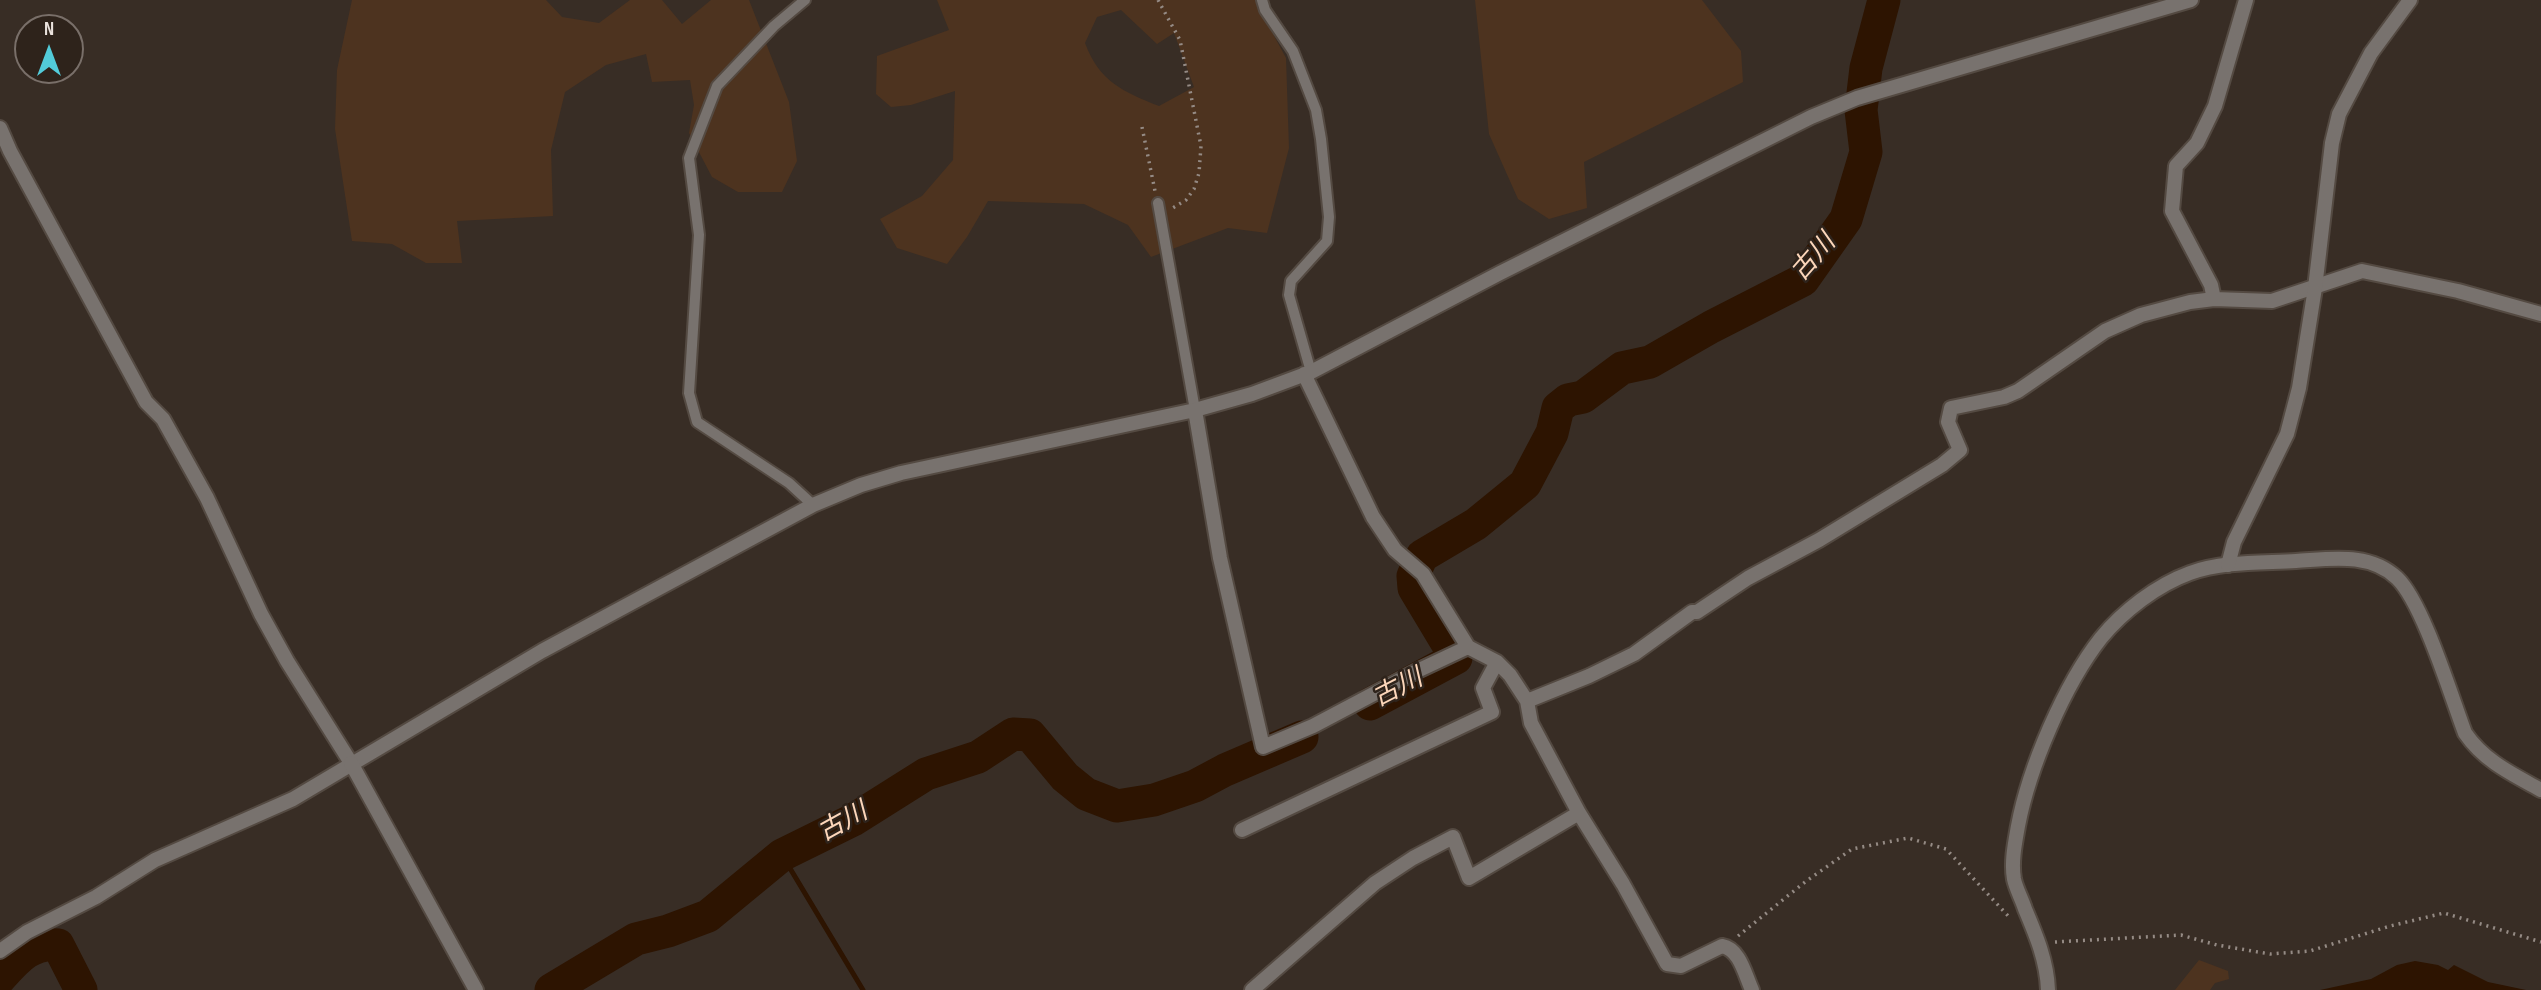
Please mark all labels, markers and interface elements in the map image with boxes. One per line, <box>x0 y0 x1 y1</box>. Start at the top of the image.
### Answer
north arrow <box>14 14 84 84</box>
text: N <box>44 18 54 41</box>
water label: 古川 <box>1785 228 1843 288</box>
water label: 古川 <box>1368 663 1428 715</box>
water label: 古川 <box>813 797 873 849</box>

